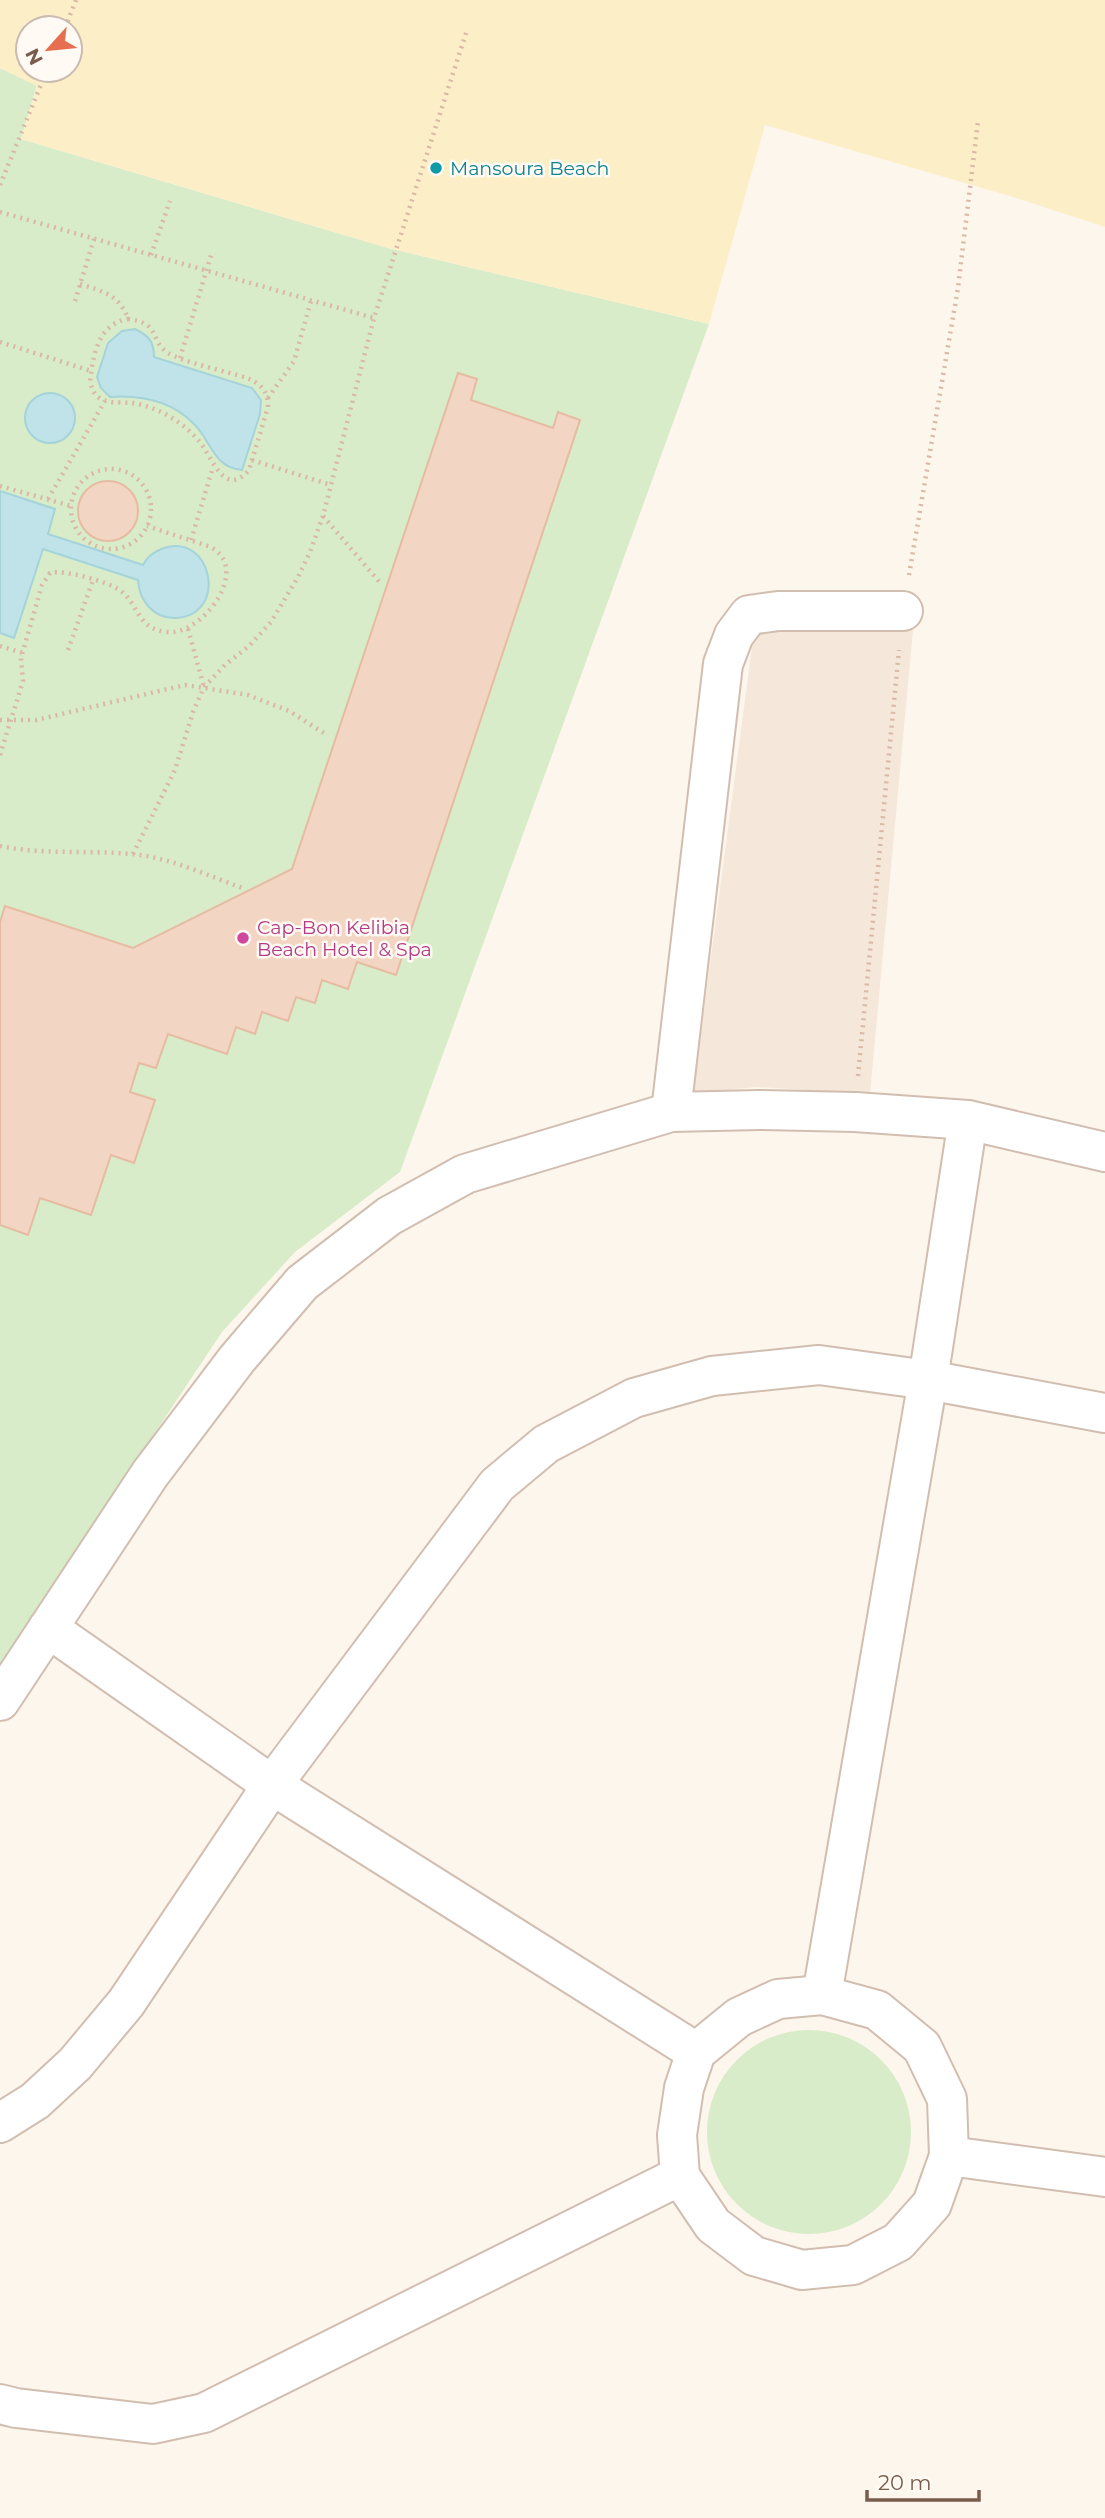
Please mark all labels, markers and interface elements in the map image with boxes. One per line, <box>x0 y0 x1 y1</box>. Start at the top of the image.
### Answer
north arrow <box>14 14 84 84</box>
text: N <box>21 44 48 69</box>
place label: Mansoura Beach <box>450 157 609 180</box>
marker: Mansoura Beach <box>428 160 444 176</box>
place label: Cap-Bon Kelibia Beach Hotel & Spa <box>257 916 432 961</box>
marker: Cap-Bon Kelibia Beach Hotel & Spa <box>235 930 251 946</box>
scale bar <box>867 2458 979 2502</box>
text: 20 m <box>878 2470 932 2495</box>

